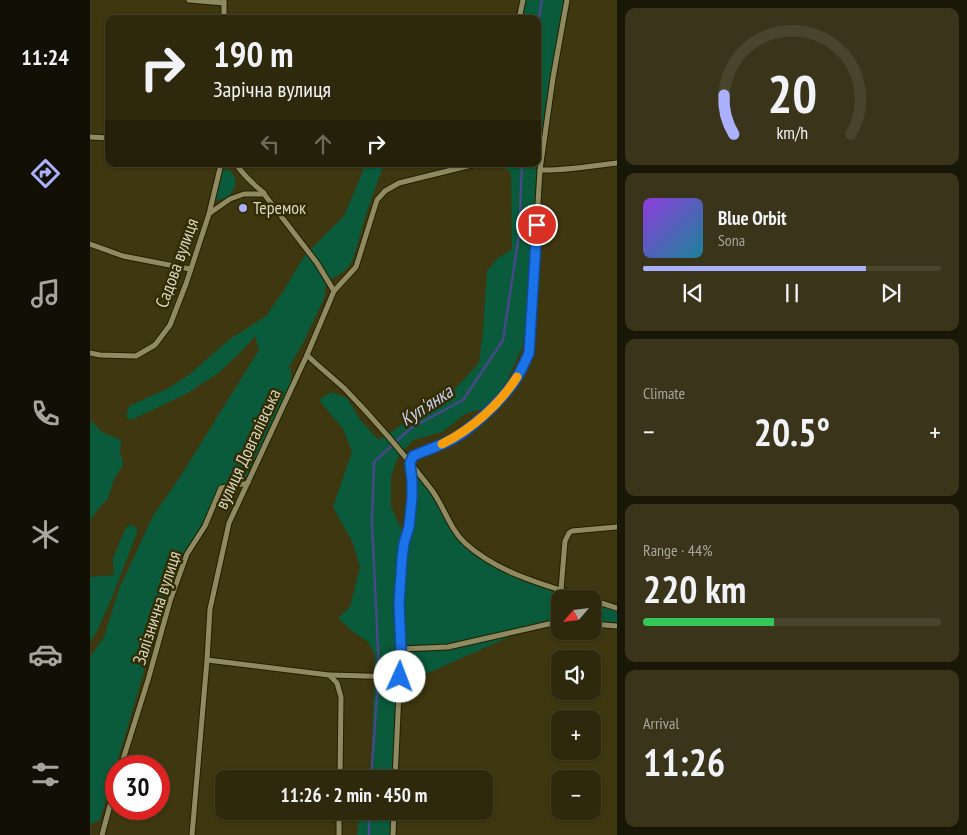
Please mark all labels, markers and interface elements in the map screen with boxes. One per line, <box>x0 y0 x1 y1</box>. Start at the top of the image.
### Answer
text: 190 m <box>213 31 294 77</box>
icon: right <box>130 35 195 100</box>
text: 11:24 <box>21 43 69 71</box>
text: 20 <box>767 60 817 127</box>
text: Зарічна вулиця <box>213 75 331 103</box>
text: km/h <box>776 121 808 144</box>
icon: left <box>256 130 284 158</box>
icon: ahead <box>309 130 337 158</box>
icon: right <box>362 130 390 158</box>
icon: directions <box>28 156 63 191</box>
place label: Теремок <box>253 196 306 219</box>
marker: Теремок <box>237 202 249 214</box>
pin <box>516 204 558 246</box>
text: Blue Orbit <box>718 206 787 230</box>
icon: arrive <box>523 211 551 239</box>
street label: Садова вулиця <box>150 215 203 311</box>
text: Sona <box>718 230 745 250</box>
icon: music <box>28 276 63 311</box>
icon: previous <box>679 279 707 307</box>
icon: pause <box>778 279 806 307</box>
icon: next <box>877 279 905 307</box>
water label: Куп'янка <box>395 378 458 431</box>
text: Climate <box>643 383 685 403</box>
street label: вулиця Довгалівська <box>210 385 285 513</box>
icon: phone <box>28 396 63 431</box>
text: 20.5° <box>754 407 830 456</box>
text: − <box>643 413 655 450</box>
text: + <box>929 413 941 450</box>
icon: climate <box>28 517 63 552</box>
text: Range · 44% <box>643 540 712 560</box>
street label: Залізнична вулиця <box>127 548 186 668</box>
text: 220 km <box>643 564 746 613</box>
north arrow <box>551 590 601 640</box>
map controls <box>551 590 601 820</box>
icon: car <box>28 637 63 672</box>
position arrow <box>373 650 425 702</box>
button: sound <box>551 650 601 700</box>
button: + <box>551 710 601 760</box>
text: Arrival <box>643 713 679 733</box>
text: 11:26 <box>643 737 725 786</box>
speed limit sign: 30 <box>105 755 170 820</box>
icon: filters <box>28 757 63 792</box>
button: − <box>551 770 601 820</box>
text: 11:26 · 2 min · 450 m <box>281 783 427 807</box>

